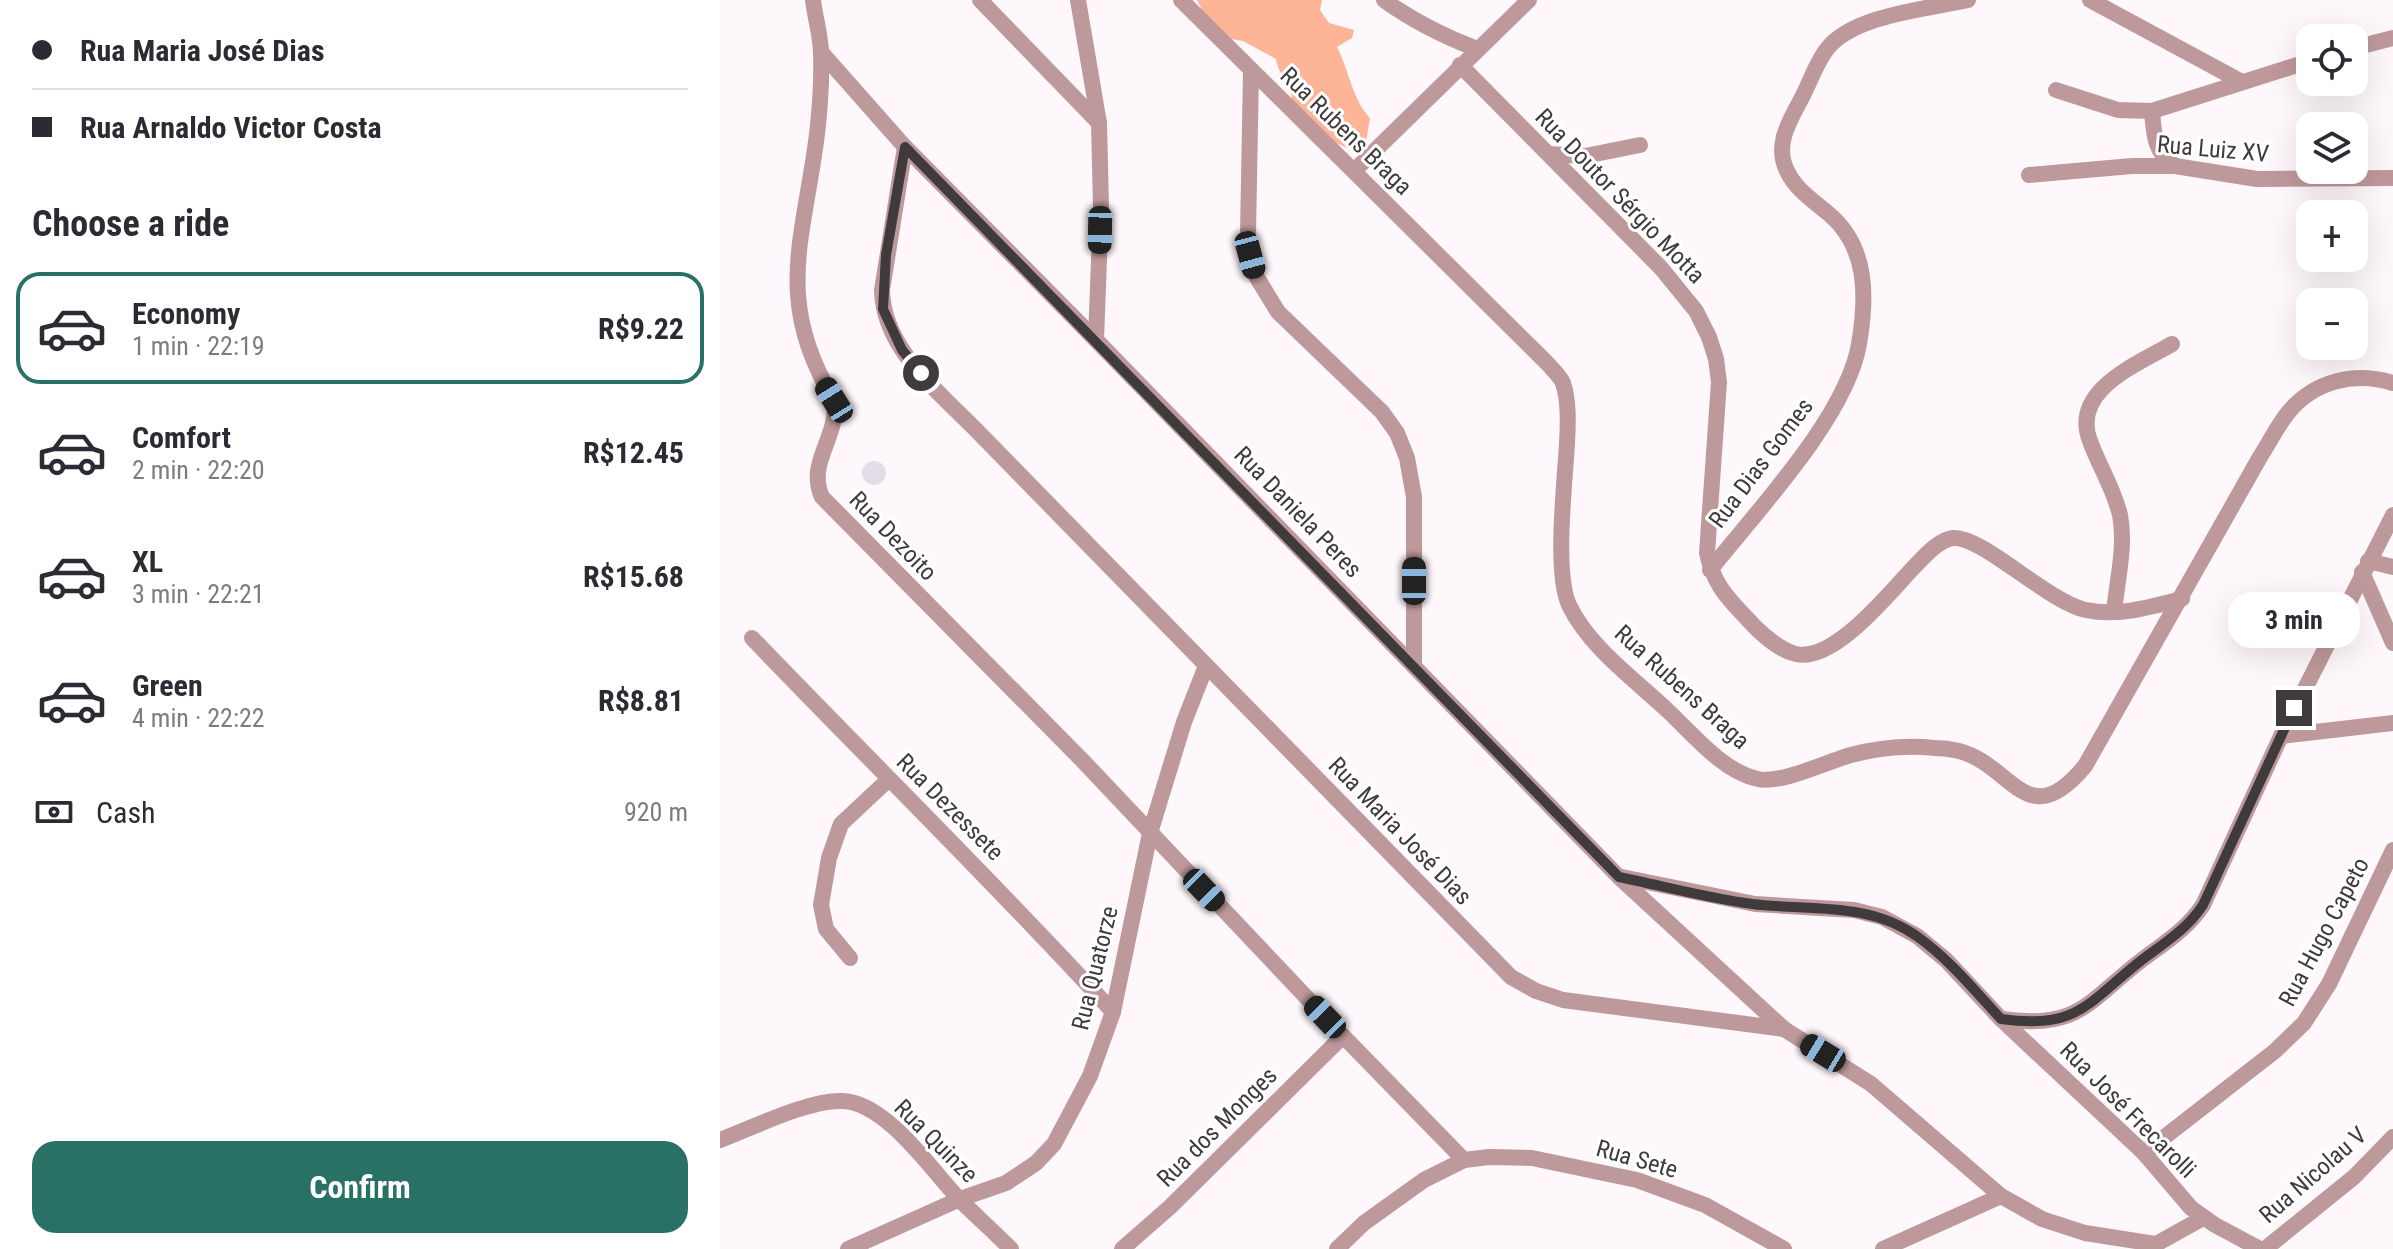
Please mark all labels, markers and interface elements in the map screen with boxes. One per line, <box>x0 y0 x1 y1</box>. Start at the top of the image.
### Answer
map controls <box>2296 24 2368 360</box>
button: locate <box>2296 24 2368 96</box>
text: Rua Maria José Dias <box>80 33 325 68</box>
street label: Rua Rubens Braga <box>1275 61 1417 201</box>
street label: Rua Doutor Sérgio Motta <box>1529 103 1711 289</box>
text: Rua Arnaldo Victor Costa <box>80 110 382 145</box>
button: layers <box>2296 112 2368 184</box>
street label: Rua Luiz XV <box>2156 130 2270 168</box>
button: + <box>2296 200 2368 272</box>
text: Choose a ride <box>32 203 229 245</box>
car <box>1088 206 1112 254</box>
car <box>1232 229 1268 281</box>
button: − <box>2296 288 2368 360</box>
icon: car <box>36 292 108 364</box>
text: Economy <box>132 296 240 331</box>
text: R$9.22 <box>598 311 684 346</box>
text: 1 min · 22:19 <box>132 331 265 361</box>
route start <box>903 355 939 391</box>
car <box>811 373 857 427</box>
street label: Rua Dias Gomes <box>1703 393 1819 533</box>
icon: car <box>36 416 108 488</box>
text: Comfort <box>132 420 231 455</box>
text: R$12.45 <box>583 435 684 470</box>
street label: Rua Daniela Peres <box>1228 441 1368 583</box>
text: 2 min · 22:20 <box>132 455 265 485</box>
street label: Rua Dezoito <box>844 486 942 586</box>
icon: car <box>36 540 108 612</box>
text: XL <box>132 544 163 579</box>
car <box>1402 557 1426 605</box>
text: R$15.68 <box>583 559 684 594</box>
text: 3 min · 22:21 <box>132 579 265 609</box>
callout: 3 min <box>2228 592 2360 648</box>
text: 3 min <box>2265 605 2323 635</box>
street label: Rua Rubens Braga <box>1609 619 1755 755</box>
icon: car <box>36 664 108 736</box>
text: Green <box>132 668 203 703</box>
text: R$8.81 <box>598 683 684 718</box>
route end <box>2276 690 2312 726</box>
text: 4 min · 22:22 <box>132 703 265 733</box>
street label: Rua Dezessete <box>891 748 1009 866</box>
street label: Rua Maria José Dias <box>1323 752 1477 910</box>
icon: cash <box>32 790 76 834</box>
text: Cash <box>96 795 156 830</box>
text: 920 m <box>624 797 688 827</box>
street label: Rua Hugo Capeto <box>2273 853 2375 1011</box>
car <box>1179 864 1229 916</box>
street label: Rua Quatorze <box>1066 903 1124 1033</box>
car <box>1300 991 1350 1043</box>
car <box>1796 1030 1850 1076</box>
street label: Rua José Frecarolli <box>2054 1036 2202 1184</box>
street label: Rua dos Monges <box>1151 1061 1283 1193</box>
street label: Rua Quinze <box>889 1094 983 1188</box>
street label: Rua Nicolau V <box>2254 1121 2372 1229</box>
street label: Rua Sete <box>1593 1134 1681 1184</box>
button: Confirm <box>32 1141 688 1233</box>

